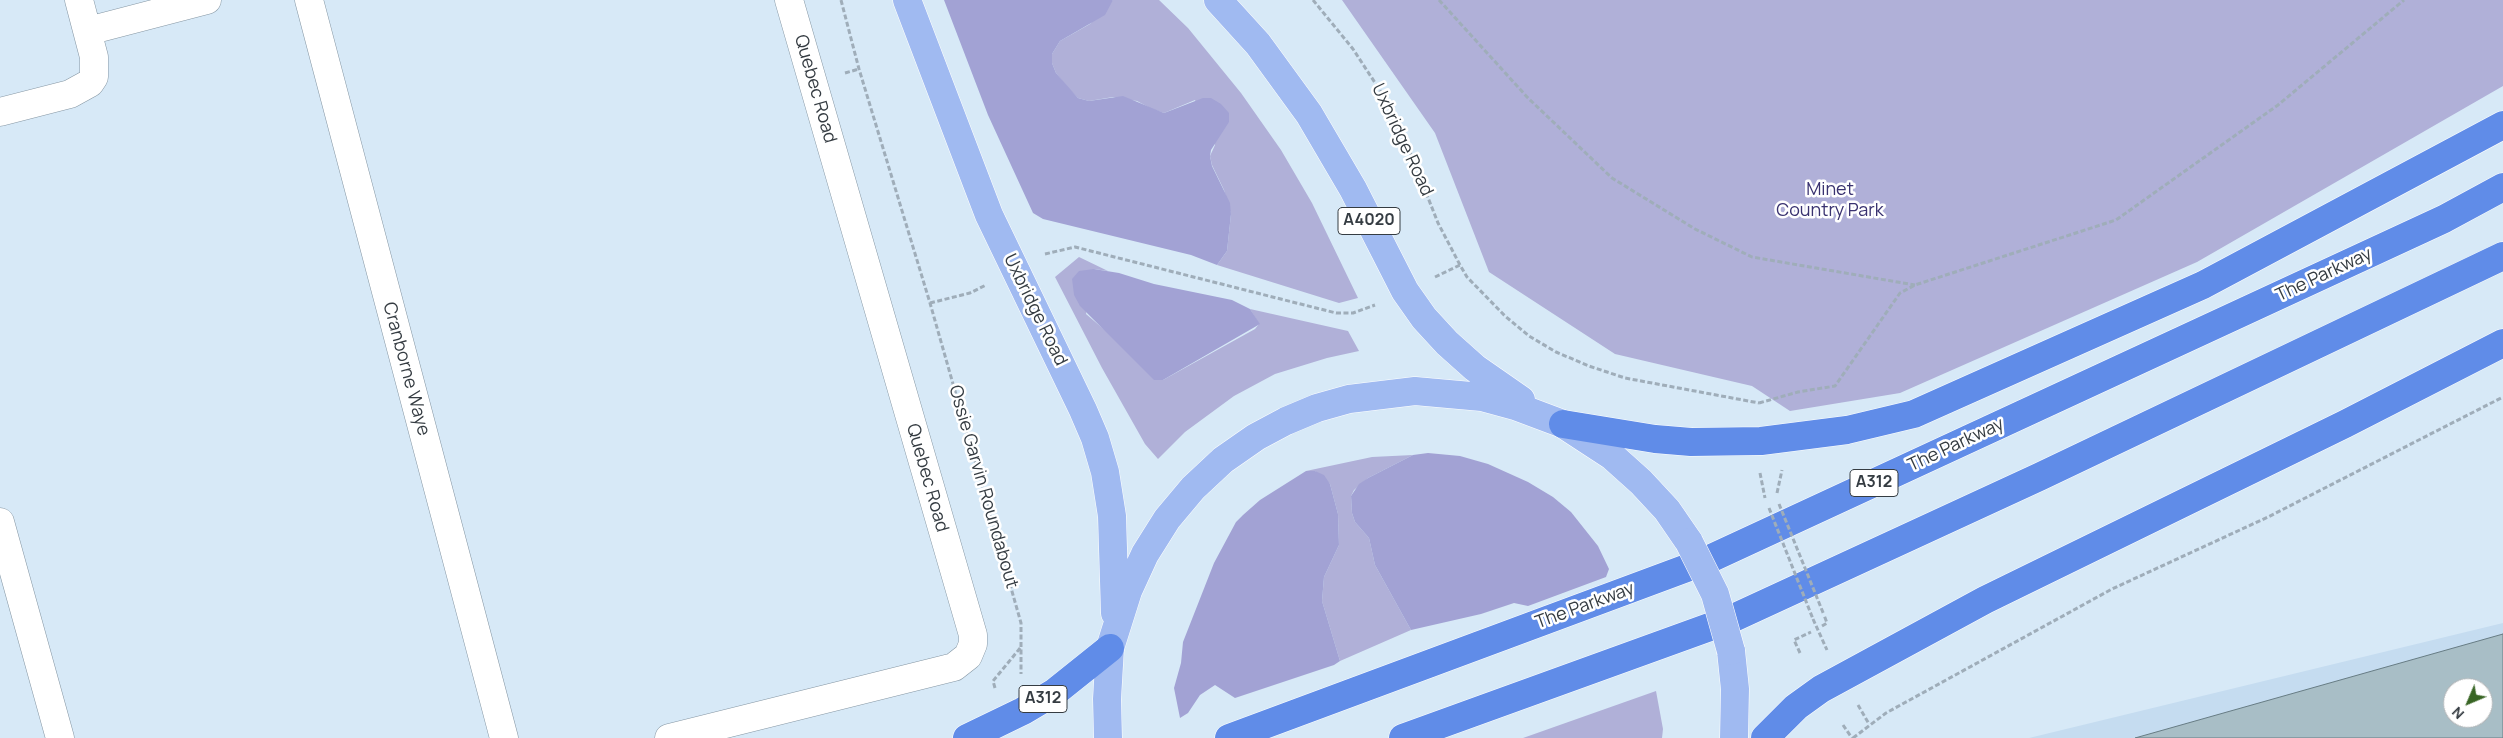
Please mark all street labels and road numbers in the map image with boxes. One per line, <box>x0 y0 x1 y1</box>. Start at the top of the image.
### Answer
street label: Quebec Road <box>789 32 841 146</box>
street label: Uxbridge Road <box>1367 80 1437 200</box>
road number: A4020 <box>1338 208 1400 235</box>
street label: The Parkway <box>2272 243 2376 307</box>
street label: Uxbridge Road <box>999 251 1071 369</box>
street label: Cranborne Waye <box>378 300 434 438</box>
street label: Ossie Garvin Roundabout <box>944 383 1022 591</box>
street label: The Parkway <box>1904 413 2008 477</box>
street label: Quebec Road <box>901 421 953 535</box>
road number: A312 <box>1850 469 1898 496</box>
street label: The Parkway <box>1533 578 1637 634</box>
road number: A312 <box>1019 686 1067 712</box>

